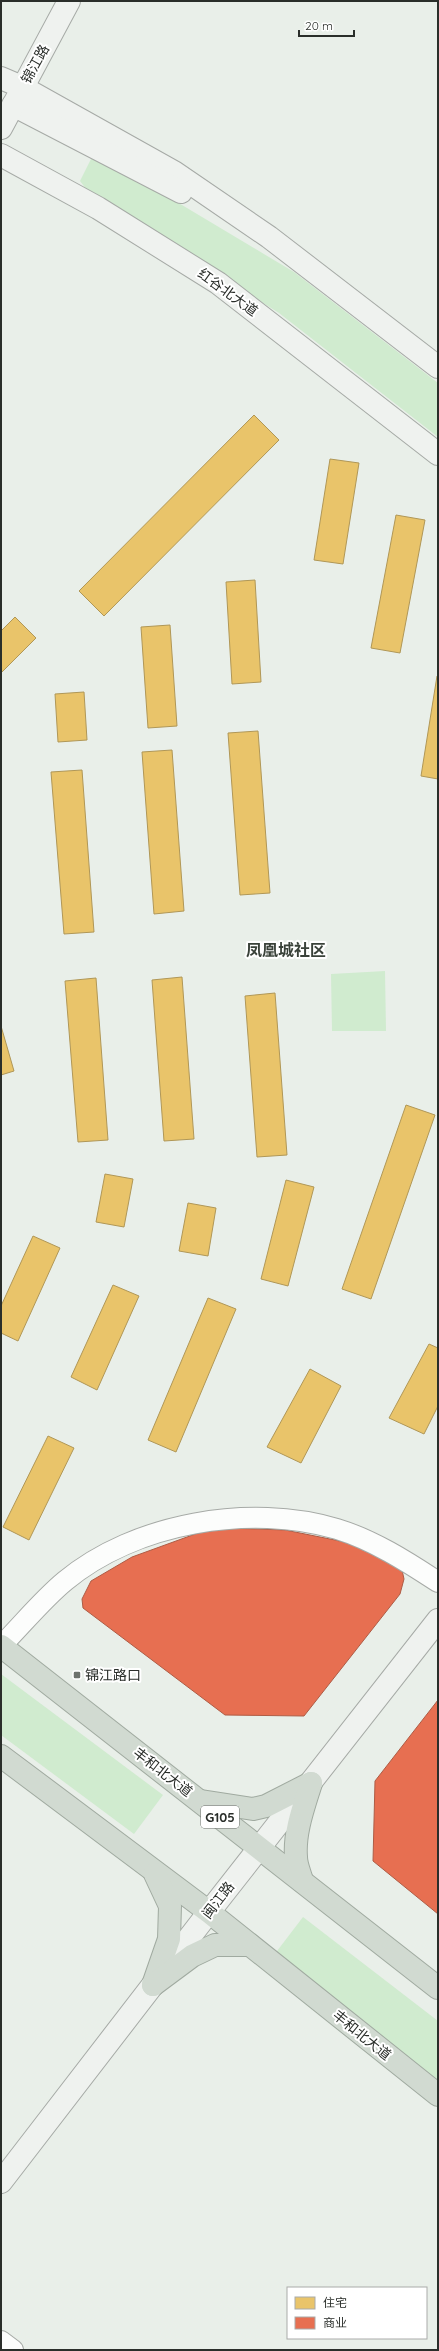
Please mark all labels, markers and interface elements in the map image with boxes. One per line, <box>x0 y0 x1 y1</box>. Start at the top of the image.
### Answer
scale bar <box>299 12 354 38</box>
text: 20 m <box>305 18 333 33</box>
street label: 锦江路 <box>17 41 53 87</box>
street label: 红谷北大道 <box>194 264 262 320</box>
district label: 凤凰城社区 <box>246 940 326 960</box>
place label: 锦江路口 <box>85 1666 141 1684</box>
marker: 锦江路口 <box>72 1670 82 1680</box>
street label: 丰和北大道 <box>130 1743 196 1801</box>
road number: G105 <box>201 1806 239 1828</box>
street label: 闽江路 <box>198 1878 238 1922</box>
street label: 丰和北大道 <box>329 2006 395 2064</box>
legend <box>287 2287 427 2339</box>
text: 住宅 <box>323 2295 347 2310</box>
text: 商业 <box>323 2315 347 2330</box>

